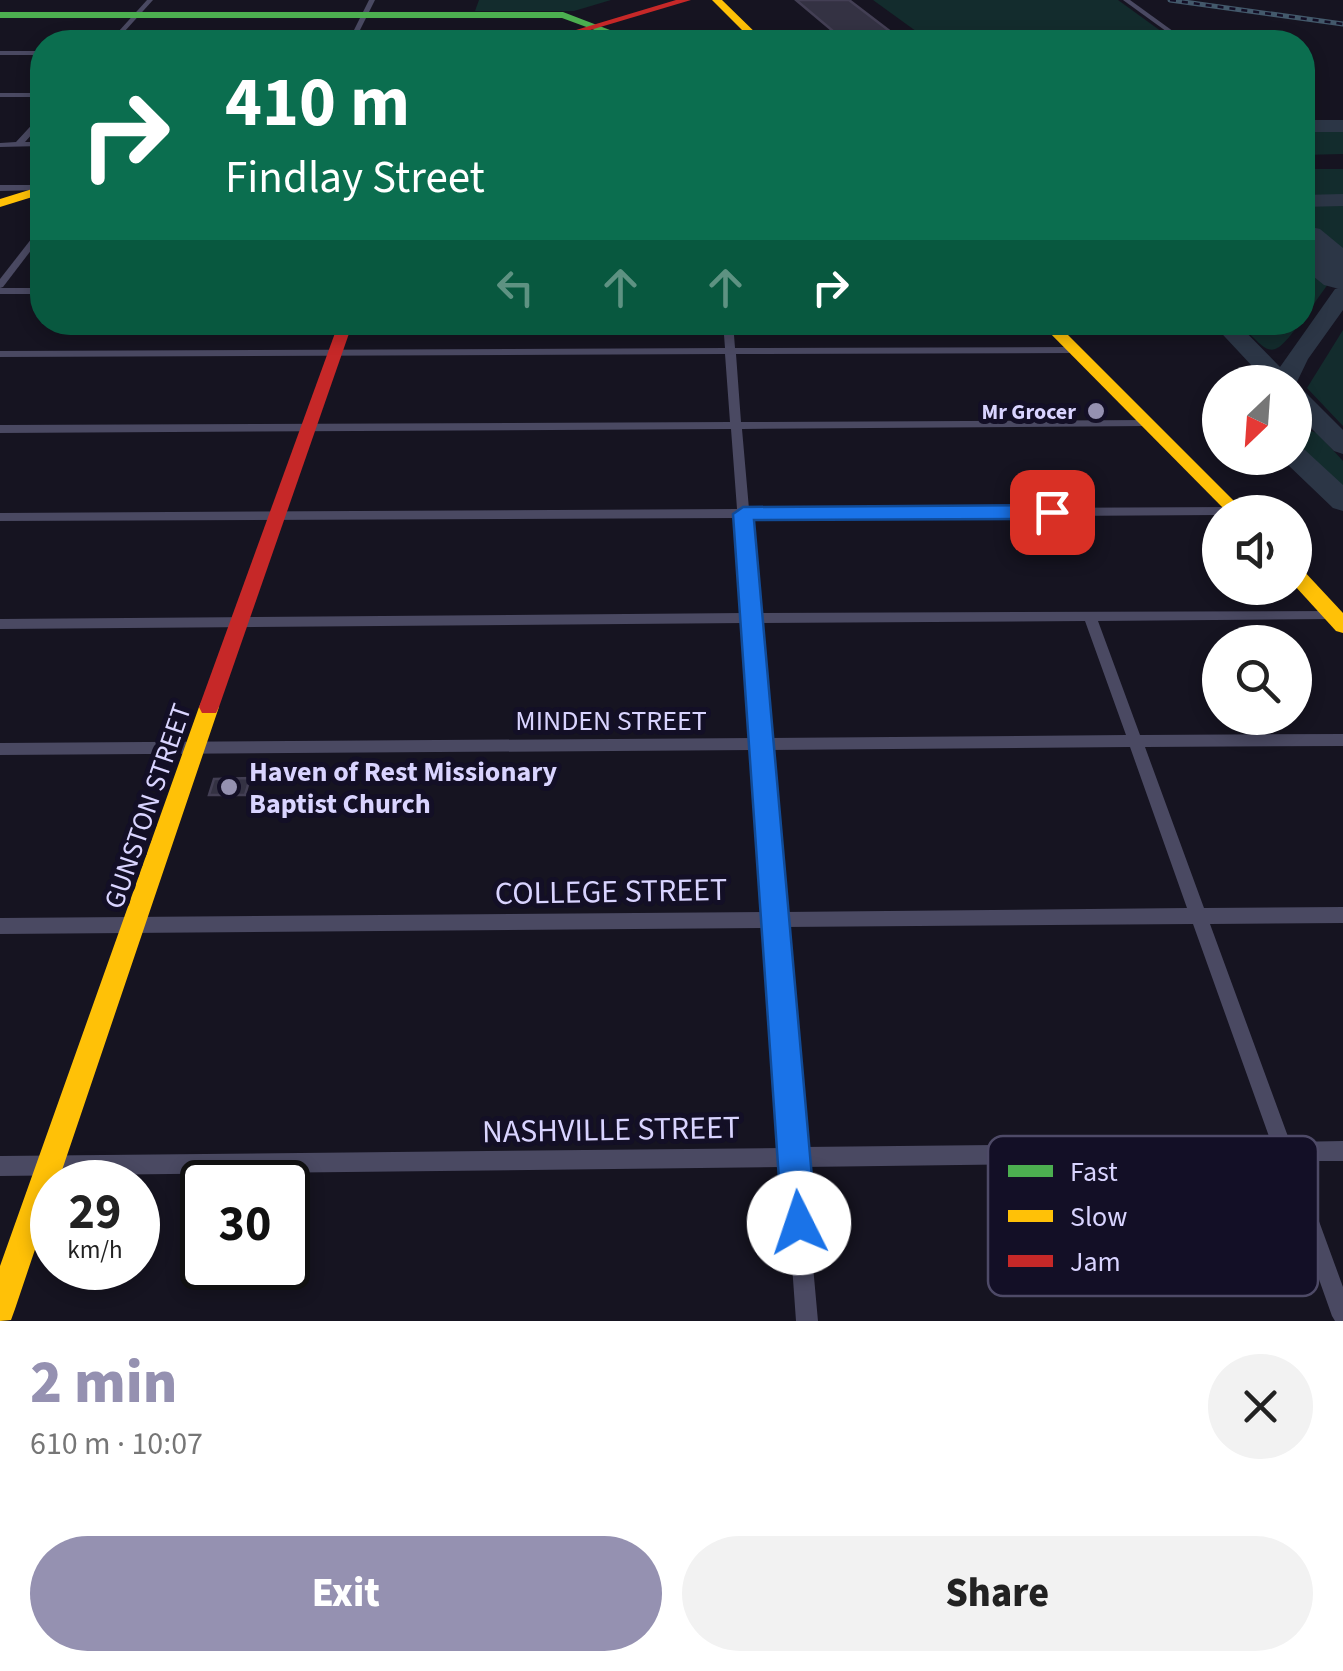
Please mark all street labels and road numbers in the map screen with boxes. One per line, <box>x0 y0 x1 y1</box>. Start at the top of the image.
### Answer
street label: GUNSTON STREET <box>94 698 202 914</box>
street label: MINDEN STREET <box>515 701 707 741</box>
street label: COLLEGE STREET <box>494 867 728 917</box>
street label: NASHVILLE STREET <box>482 1105 740 1155</box>

